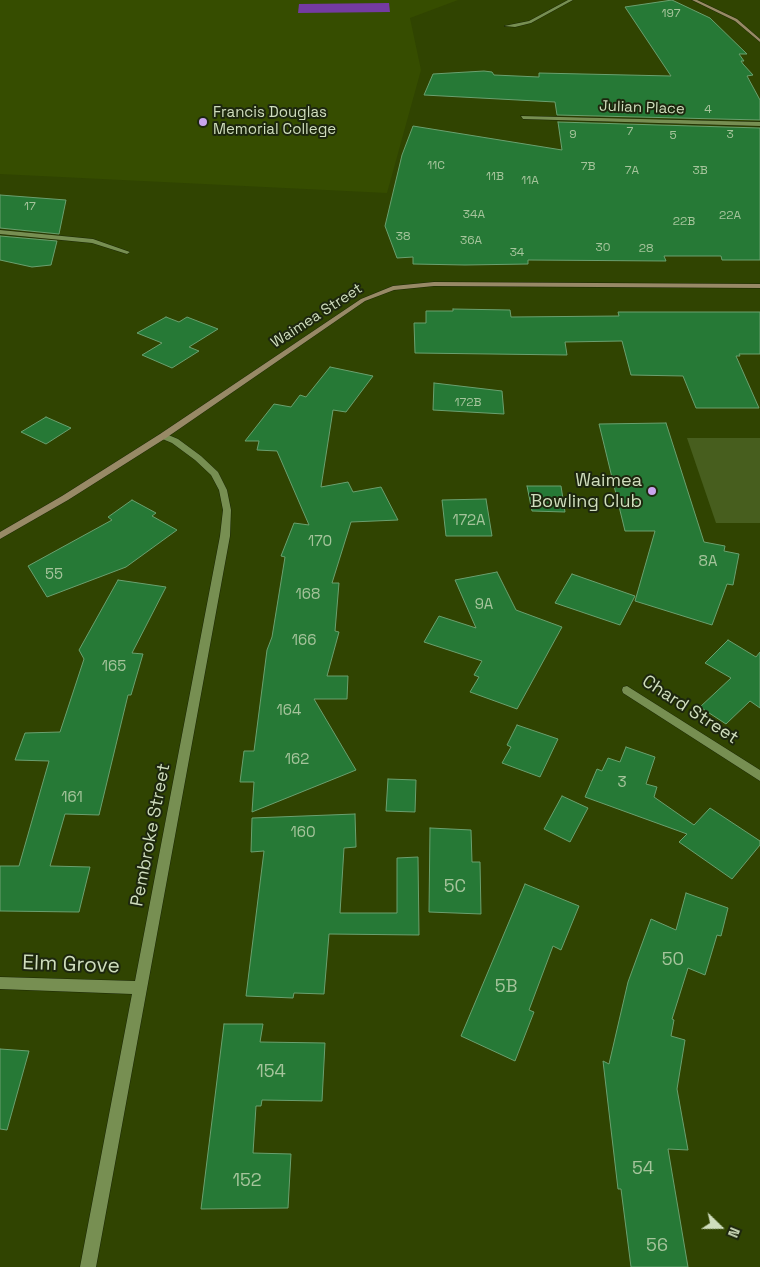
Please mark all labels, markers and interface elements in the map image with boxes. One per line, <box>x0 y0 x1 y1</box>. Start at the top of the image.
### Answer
house number: 197 <box>662 7 680 21</box>
street label: Julian Place <box>599 98 685 118</box>
house number: 4 <box>704 103 712 117</box>
place label: Francis Douglas Memorial College <box>213 104 336 139</box>
marker: Francis Douglas Memorial College <box>197 116 209 128</box>
house number: 7 <box>627 125 633 139</box>
house number: 9 <box>569 128 577 142</box>
house number: 3 <box>726 128 734 142</box>
house number: 5 <box>669 129 677 143</box>
house number: 11C <box>427 159 445 173</box>
house number: 7B <box>581 160 595 174</box>
house number: 7A <box>625 164 639 178</box>
house number: 3B <box>692 164 708 178</box>
house number: 11B <box>486 170 504 184</box>
house number: 11A <box>521 174 539 188</box>
house number: 17 <box>24 200 36 214</box>
house number: 34A <box>463 208 485 222</box>
house number: 22A <box>719 209 741 223</box>
house number: 22B <box>673 215 695 229</box>
house number: 38 <box>396 230 410 244</box>
house number: 36A <box>460 234 482 248</box>
house number: 30 <box>596 241 610 255</box>
house number: 28 <box>639 242 653 256</box>
house number: 34 <box>510 246 524 260</box>
street label: Waimea Street <box>268 280 366 352</box>
house number: 172B <box>455 396 481 410</box>
place label: Waimea Bowling Club <box>530 470 642 512</box>
marker: Waimea Bowling Club <box>646 485 658 497</box>
house number: 172A <box>452 512 486 530</box>
house number: 170 <box>308 533 332 551</box>
house number: 8A <box>699 553 717 571</box>
house number: 55 <box>45 566 63 584</box>
house number: 168 <box>296 586 320 604</box>
house number: 9A <box>475 596 493 614</box>
house number: 166 <box>292 632 316 650</box>
house number: 165 <box>102 658 126 676</box>
street label: Chard Street <box>638 671 742 749</box>
house number: 164 <box>277 702 301 720</box>
house number: 162 <box>285 751 309 769</box>
street label: Pembroke Street <box>127 762 175 908</box>
house number: 3 <box>617 774 627 792</box>
house number: 161 <box>61 789 83 807</box>
house number: 160 <box>290 824 316 842</box>
house number: 5C <box>444 876 466 898</box>
house number: 50 <box>662 949 684 971</box>
street label: Elm Grove <box>22 951 120 979</box>
house number: 5B <box>495 976 517 998</box>
house number: 154 <box>256 1061 286 1083</box>
house number: 54 <box>632 1158 654 1180</box>
house number: 152 <box>232 1170 262 1192</box>
north arrow <box>695 1202 745 1252</box>
text: N <box>724 1225 744 1240</box>
house number: 56 <box>646 1235 668 1257</box>

